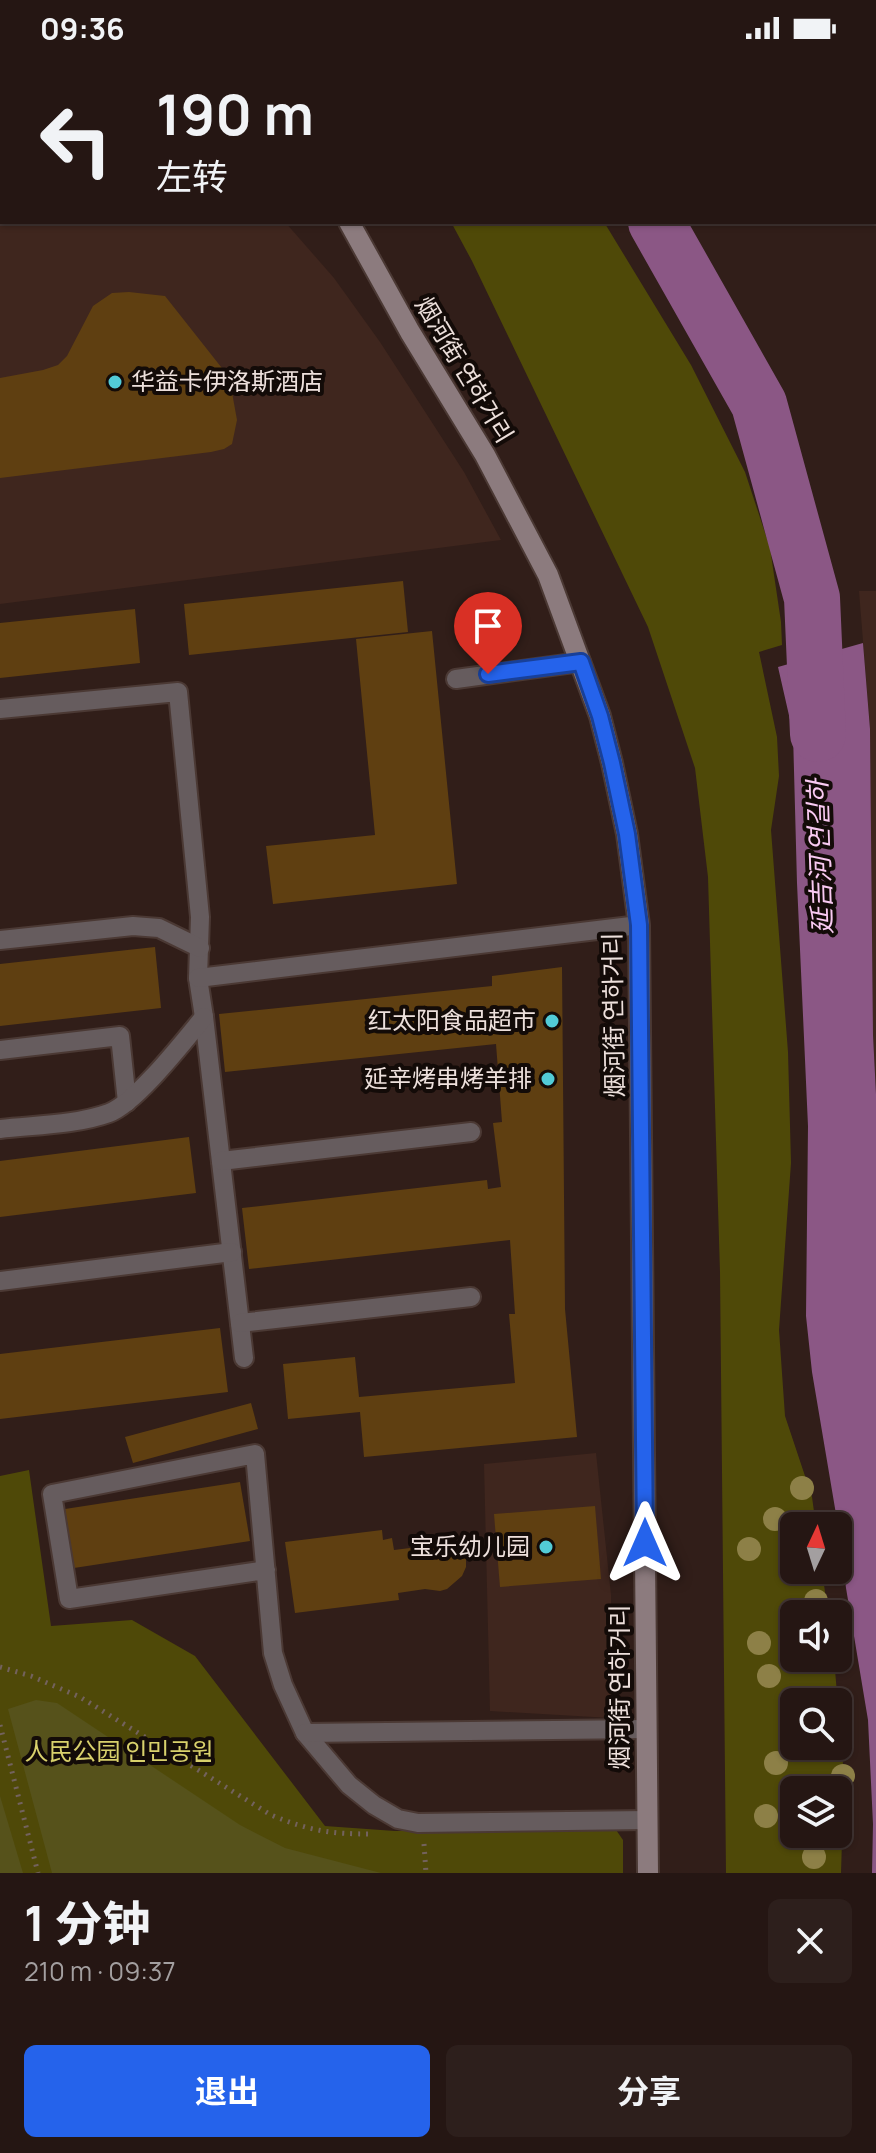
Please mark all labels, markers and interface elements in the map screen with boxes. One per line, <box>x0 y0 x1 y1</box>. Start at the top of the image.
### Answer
text: 09:36 <box>40 8 125 49</box>
text: 190 m <box>156 75 314 152</box>
icon: left <box>24 88 128 192</box>
text: 左转 <box>156 152 228 201</box>
street label: 烟河街 연하거리 <box>409 290 522 448</box>
place label: 华益卡伊洛斯酒店 <box>131 364 323 397</box>
marker: 华益卡伊洛斯酒店 <box>106 373 124 391</box>
pin <box>454 592 522 674</box>
icon: arrive <box>466 604 510 648</box>
water label: 延吉河 연길하 <box>798 776 840 935</box>
street label: 烟河街 연하거리 <box>595 932 630 1098</box>
place label: 红太阳食品超市 <box>368 1003 536 1036</box>
marker: 红太阳食品超市 <box>543 1012 561 1030</box>
place label: 延辛烤串烤羊排 <box>364 1061 532 1094</box>
marker: 延辛烤串烤羊排 <box>539 1070 557 1088</box>
position arrow <box>603 1501 687 1585</box>
north arrow <box>780 1512 852 1584</box>
map controls <box>780 1512 852 1848</box>
place label: 宝乐幼儿园 <box>410 1529 530 1562</box>
marker: 宝乐幼儿园 <box>537 1538 555 1556</box>
button: sound <box>780 1600 852 1672</box>
street label: 烟河街 연하거리 <box>602 1604 635 1770</box>
button: search <box>780 1688 852 1760</box>
park label: 人民公园 인민공원 <box>24 1734 214 1767</box>
button: layers <box>780 1776 852 1848</box>
text: 1 分钟 <box>24 1890 151 1955</box>
button: close <box>768 1899 852 1983</box>
text: 210 m · 09:37 <box>24 1953 176 1989</box>
button: 退出 <box>24 2045 430 2137</box>
button: 分享 <box>446 2045 852 2137</box>

